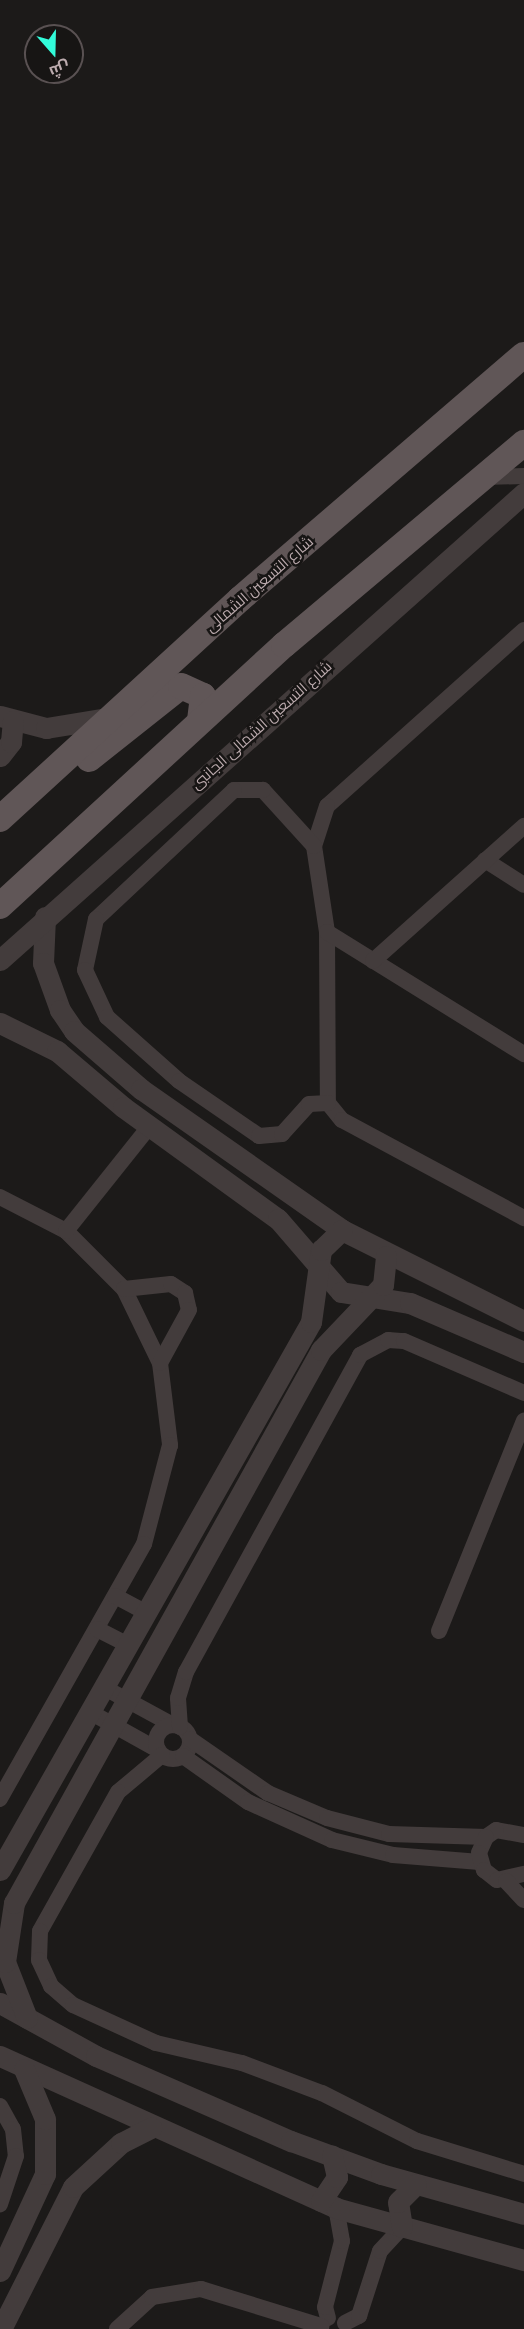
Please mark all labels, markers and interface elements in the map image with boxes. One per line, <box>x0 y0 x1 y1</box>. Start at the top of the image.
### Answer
north arrow <box>24 24 84 84</box>
text: ش <box>47 57 73 82</box>
street label: شارع التسعين الشمالى <box>201 532 317 636</box>
street label: شارع التسعين الشمالى الجانبى <box>187 657 335 793</box>

